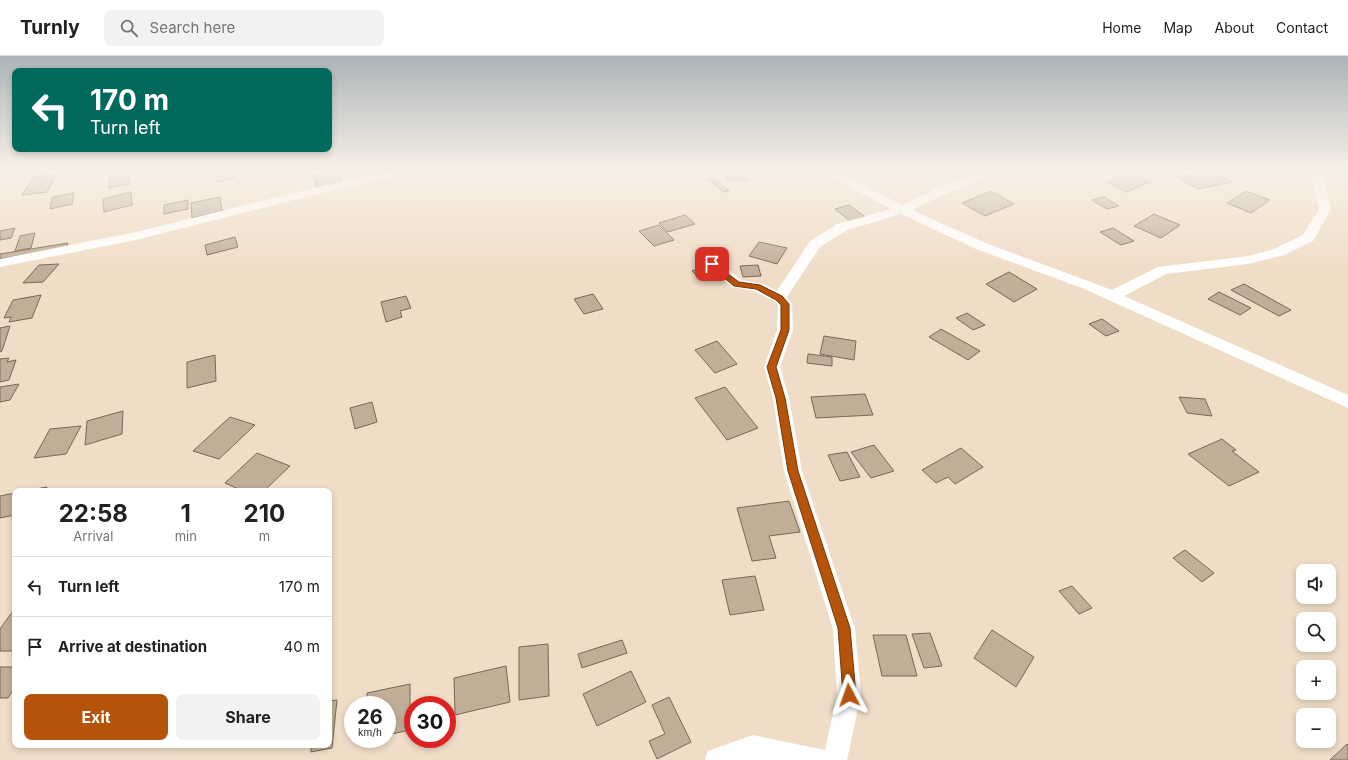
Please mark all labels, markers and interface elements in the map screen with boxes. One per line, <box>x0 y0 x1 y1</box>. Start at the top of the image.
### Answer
search box <box>104 10 384 46</box>
text: Turnly <box>20 16 80 39</box>
icon: search <box>118 17 140 39</box>
text: Search here <box>150 18 235 37</box>
text: Home <box>1102 19 1141 36</box>
text: Map <box>1163 19 1193 36</box>
text: About <box>1215 19 1254 36</box>
text: Contact <box>1276 19 1328 36</box>
text: 170 m <box>90 83 169 117</box>
icon: left <box>24 84 76 136</box>
text: Turn left <box>90 117 160 138</box>
pin <box>695 247 729 281</box>
icon: arrive <box>701 253 723 275</box>
text: 22:58 <box>59 499 128 528</box>
text: 1 <box>181 499 191 528</box>
text: 210 <box>244 499 285 528</box>
text: Arrival <box>73 528 113 544</box>
text: min <box>175 528 197 544</box>
text: m <box>259 528 270 544</box>
map controls <box>1296 564 1336 748</box>
button: sound <box>1296 564 1336 604</box>
icon: left <box>24 576 46 598</box>
text: Turn left <box>58 577 119 596</box>
text: 170 m <box>279 577 320 596</box>
button: search <box>1296 612 1336 652</box>
icon: arrive <box>24 636 46 658</box>
text: Arrive at destination <box>58 637 207 656</box>
text: 40 m <box>283 637 320 656</box>
button: + <box>1296 660 1336 700</box>
position arrow <box>828 674 870 716</box>
button: Exit <box>24 694 168 740</box>
button: Share <box>176 694 320 740</box>
speed limit sign: 30 <box>404 696 456 748</box>
text: 26 <box>357 705 383 729</box>
button: − <box>1296 708 1336 748</box>
text: km/h <box>358 726 382 738</box>

